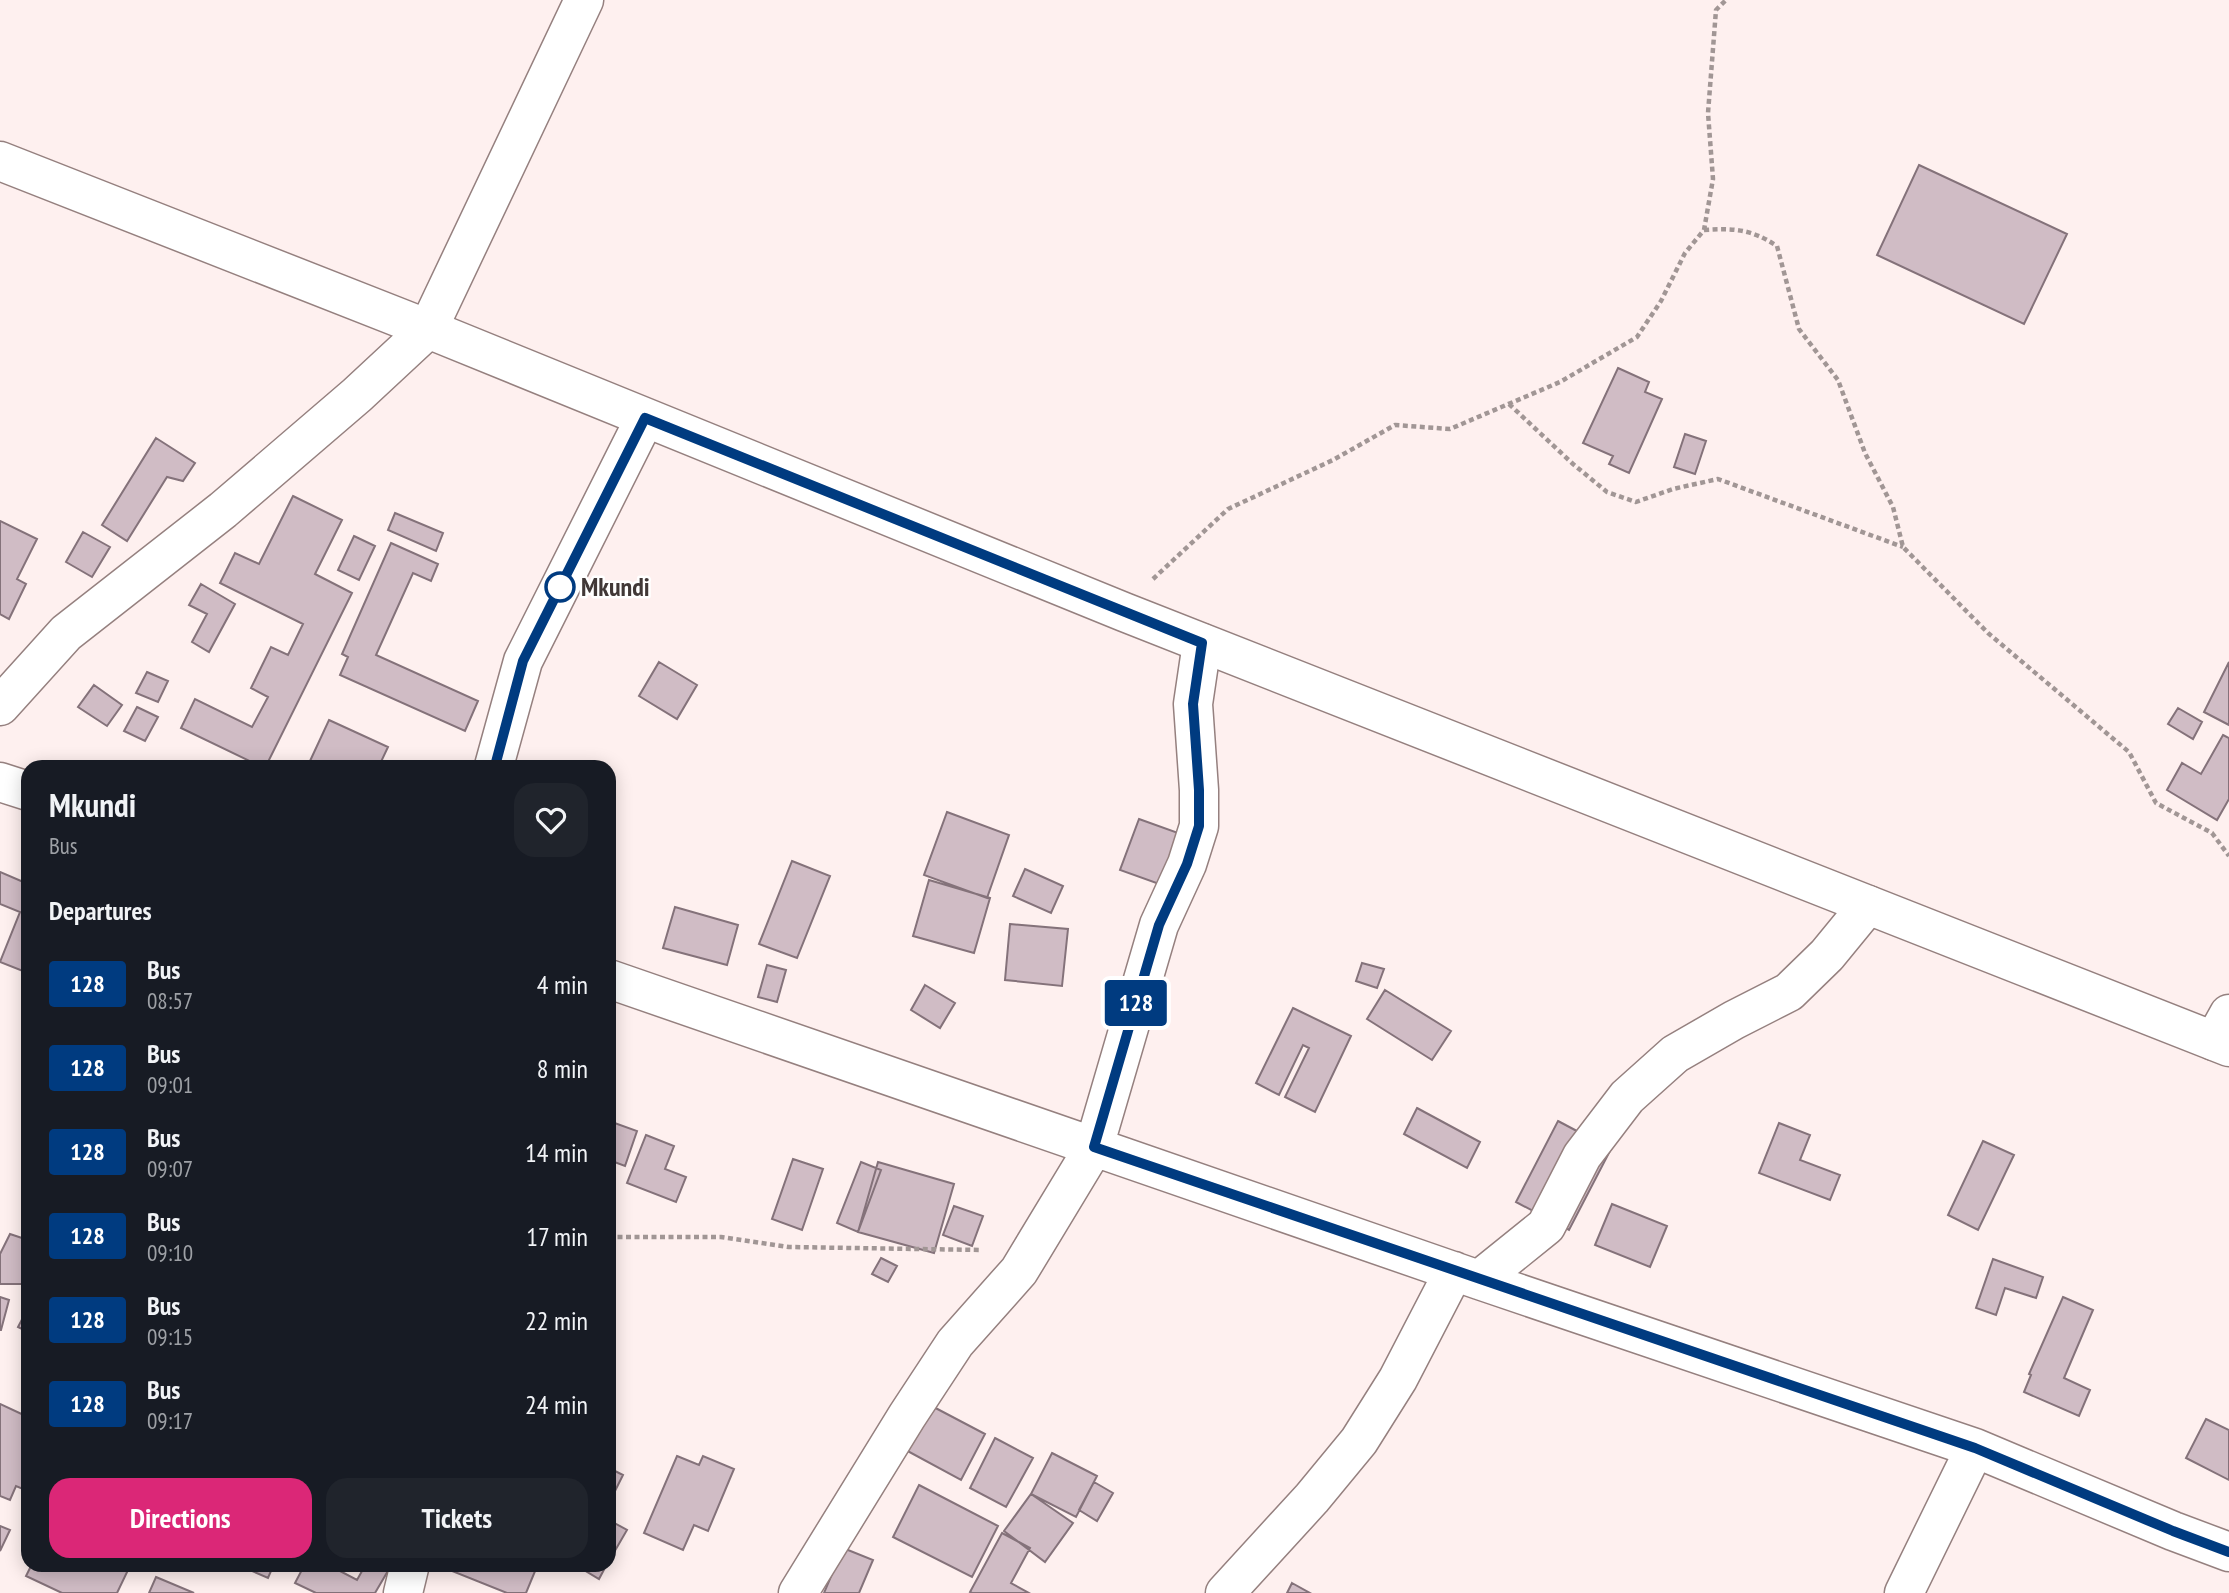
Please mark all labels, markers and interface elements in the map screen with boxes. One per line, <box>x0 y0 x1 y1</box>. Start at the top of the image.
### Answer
place label: Mkundi <box>581 570 650 603</box>
marker: Mkundi <box>545 572 575 602</box>
text: Mkundi <box>49 783 136 826</box>
button: heart <box>514 783 588 857</box>
text: Bus <box>49 831 78 860</box>
text: Departures <box>49 894 152 927</box>
text: Bus <box>147 953 180 986</box>
text: 128 <box>70 968 105 999</box>
text: 4 min <box>537 968 588 1001</box>
line badge: 128 <box>1096 980 1176 1026</box>
text: 08:57 <box>147 986 193 1015</box>
text: 128 <box>1119 987 1153 1018</box>
text: Bus <box>147 1037 180 1070</box>
text: 128 <box>70 1052 105 1083</box>
text: 8 min <box>537 1052 588 1085</box>
text: 09:01 <box>147 1070 193 1099</box>
text: Bus <box>147 1121 180 1154</box>
text: 128 <box>70 1136 105 1167</box>
text: 14 min <box>525 1136 588 1169</box>
text: 09:07 <box>147 1154 193 1183</box>
text: Bus <box>147 1205 180 1238</box>
text: 128 <box>70 1220 105 1251</box>
text: 17 min <box>526 1220 588 1253</box>
text: 09:10 <box>147 1238 193 1267</box>
text: Bus <box>147 1289 180 1322</box>
text: 128 <box>70 1304 105 1335</box>
text: 22 min <box>525 1304 588 1337</box>
text: 09:15 <box>147 1322 193 1351</box>
text: Bus <box>147 1373 180 1406</box>
text: 128 <box>70 1388 105 1419</box>
text: 24 min <box>525 1388 588 1421</box>
text: 09:17 <box>147 1406 193 1435</box>
button: Directions <box>49 1478 312 1558</box>
button: Tickets <box>326 1478 588 1558</box>

